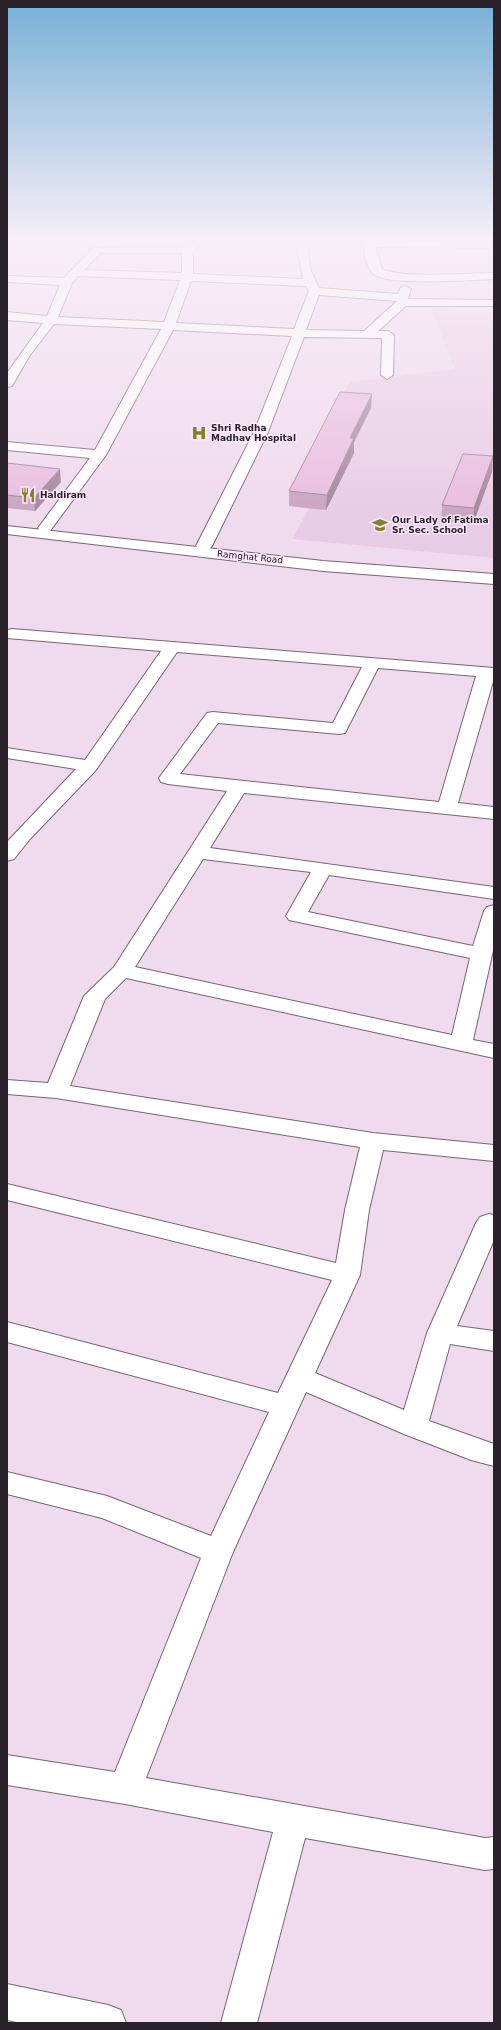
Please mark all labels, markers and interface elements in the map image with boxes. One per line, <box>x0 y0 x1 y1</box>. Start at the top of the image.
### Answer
place label: Shri Radha Madhav Hospital <box>211 423 296 443</box>
hospital icon: Shri Radha Madhav Hospital <box>190 424 208 442</box>
restaurant icon: Haldiram <box>19 486 37 504</box>
place label: Haldiram <box>40 490 86 500</box>
place label: Our Lady of Fatima Sr. Sec. School <box>392 515 489 535</box>
school or university icon: Our Lady of Fatima Sr. Sec. School <box>371 516 389 534</box>
street label: Ramghat Road <box>217 549 283 565</box>

